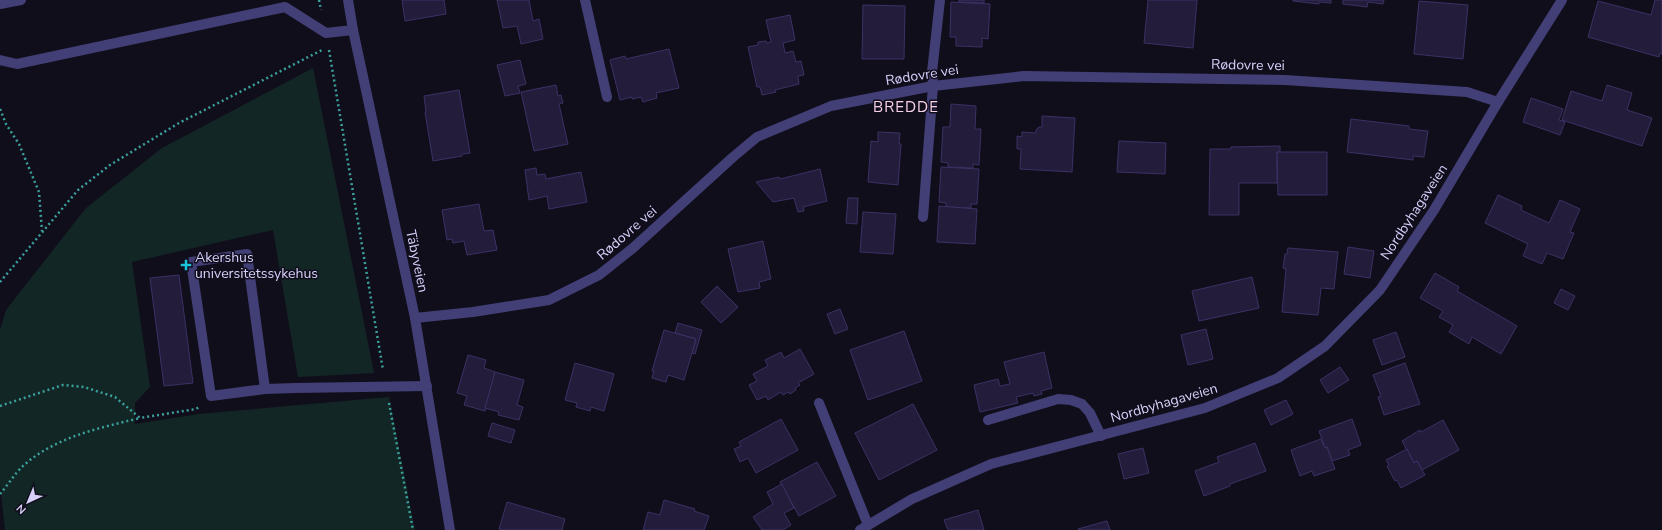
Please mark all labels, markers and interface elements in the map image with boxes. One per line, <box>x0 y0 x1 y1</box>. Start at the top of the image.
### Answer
street label: Rødovre vei <box>1211 55 1285 75</box>
street label: Rødovre vei <box>884 60 960 90</box>
district label: BREDDE <box>873 97 939 117</box>
street label: Nordbyhagaveien <box>1376 160 1452 264</box>
street label: Rødovre vei <box>593 202 661 264</box>
street label: Täbyveien <box>401 228 433 294</box>
place label: Akershus universitetssykehus <box>195 248 318 283</box>
marker: Akershus universitetssykehus <box>180 259 192 271</box>
street label: Nordbyhagaveien <box>1108 379 1220 427</box>
north arrow <box>8 482 48 522</box>
text: N <box>13 501 30 517</box>

